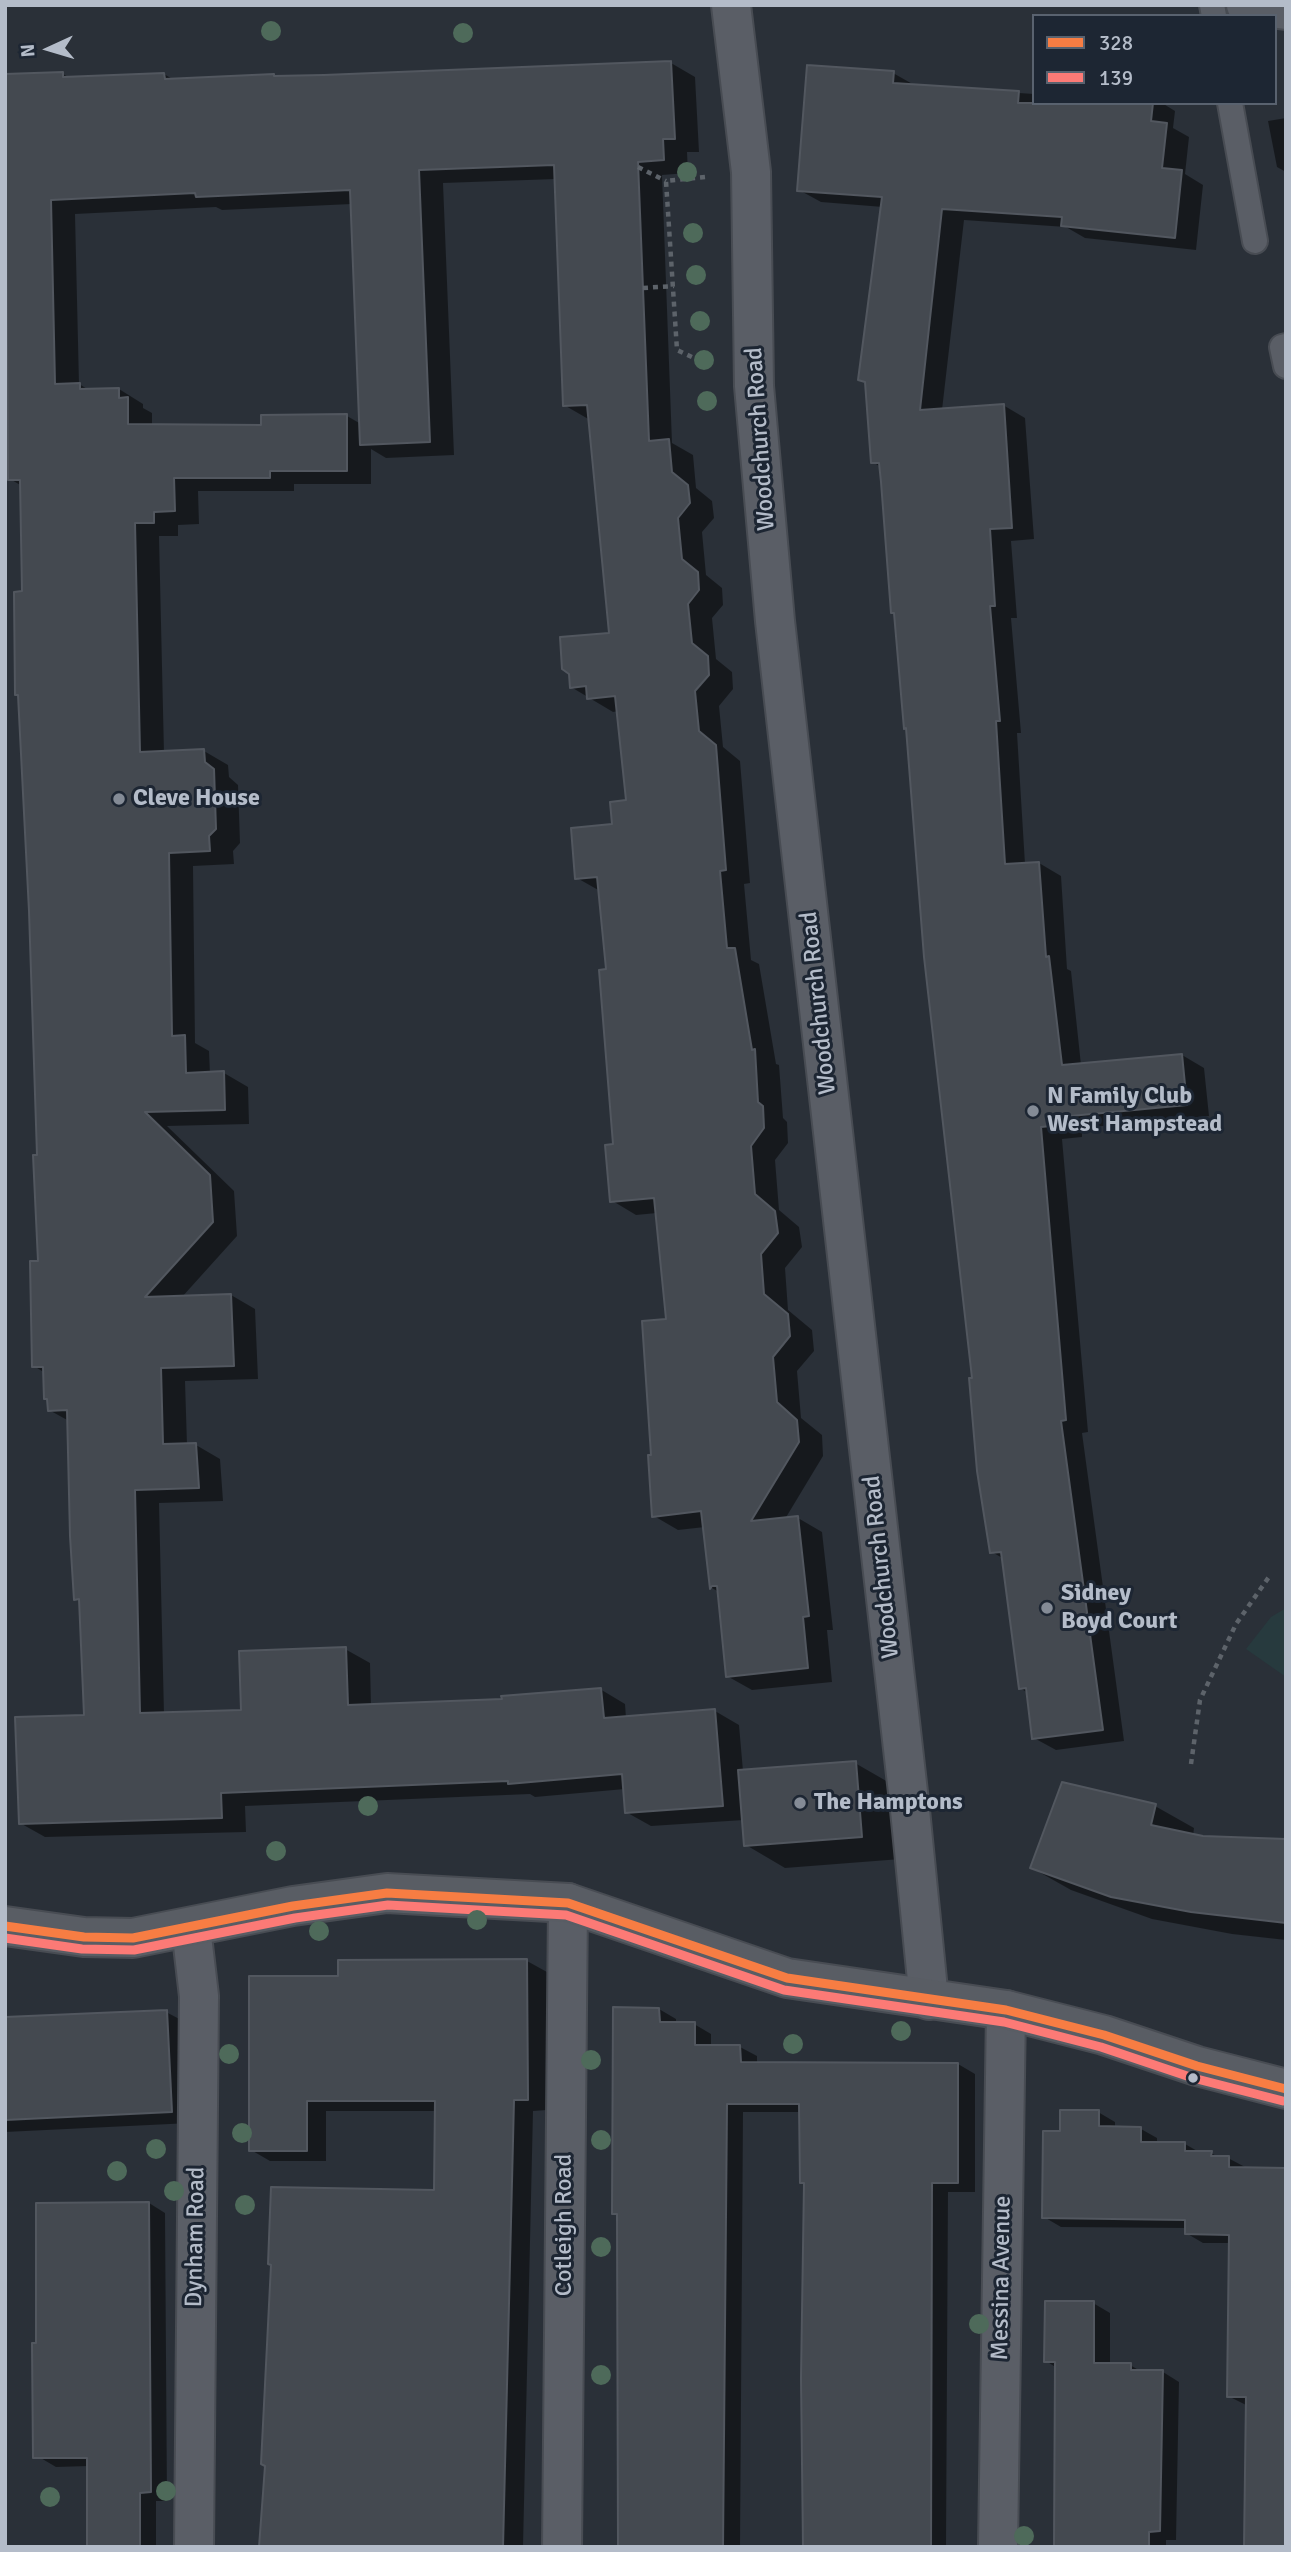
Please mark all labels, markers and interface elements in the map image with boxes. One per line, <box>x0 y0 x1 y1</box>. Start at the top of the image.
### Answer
north arrow <box>14 14 84 84</box>
legend <box>1032 14 1277 105</box>
text: 328 <box>1099 30 1133 56</box>
text: N <box>16 43 40 58</box>
text: 139 <box>1099 65 1133 91</box>
street label: Woodchurch Road <box>740 346 782 532</box>
place label: Cleve House <box>133 785 260 813</box>
marker: Cleve House <box>111 791 127 807</box>
street label: Woodchurch Road <box>795 910 843 1096</box>
place label: N Family Club West Hampstead <box>1047 1083 1222 1139</box>
marker: N Family Club West Hampstead <box>1025 1103 1041 1119</box>
street label: Woodchurch Road <box>858 1474 906 1660</box>
place label: Sidney Boyd Court <box>1061 1580 1178 1636</box>
marker: Sidney Boyd Court <box>1039 1600 1055 1616</box>
place label: The Hamptons <box>814 1789 963 1817</box>
marker: The Hamptons <box>792 1795 808 1811</box>
unlabelled marker <box>1186 2071 1200 2085</box>
street label: Cotleigh Road <box>551 2154 579 2296</box>
street label: Dynham Road <box>180 2166 212 2308</box>
street label: Messina Avenue <box>986 2195 1018 2361</box>

